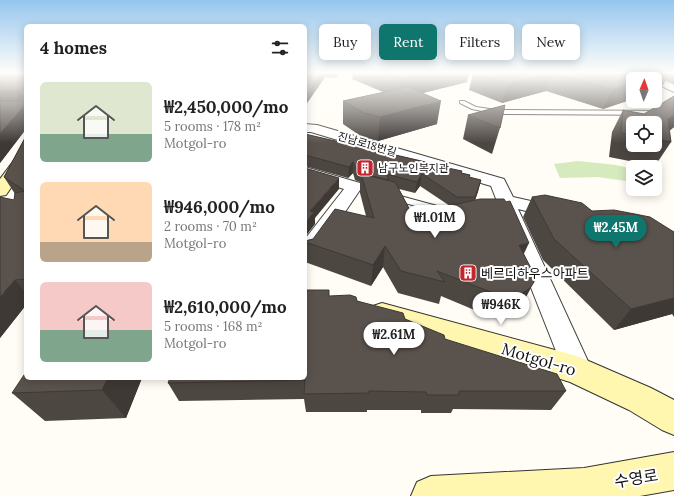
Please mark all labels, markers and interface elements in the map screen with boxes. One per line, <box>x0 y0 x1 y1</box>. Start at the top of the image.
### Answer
chip: Buy <box>319 24 371 60</box>
chip: Rent <box>379 24 437 60</box>
chip: Filters <box>445 24 514 60</box>
chip: New <box>522 24 580 60</box>
text: 4 homes <box>40 37 107 59</box>
icon: filters <box>269 37 291 59</box>
north arrow <box>626 72 662 108</box>
map controls <box>626 72 662 196</box>
text: ₩2,450,000/mo <box>164 96 288 118</box>
icon: home <box>72 98 120 146</box>
button: locate <box>626 116 662 152</box>
text: 5 rooms · 178 m² <box>164 118 261 135</box>
street label: 진남로18번길 <box>336 129 398 159</box>
text: Motgol-ro <box>164 135 226 152</box>
building icon: 남구노인복지관 <box>355 158 375 178</box>
button: layers <box>626 160 662 196</box>
place label: 남구노인복지관 <box>378 161 449 175</box>
text: ₩946,000/mo <box>164 196 275 218</box>
icon: home <box>72 198 120 246</box>
pin: ₩1.01M <box>402 205 468 239</box>
text: ₩1.01M <box>414 209 456 226</box>
pin: ₩2.45M <box>583 215 649 249</box>
text: 2 rooms · 70 m² <box>164 218 257 235</box>
text: ₩2.45M <box>594 219 638 236</box>
text: Motgol-ro <box>164 235 226 252</box>
building icon: 베르디하우스아파트 <box>458 263 478 283</box>
place label: 베르디하우스아파트 <box>481 265 589 282</box>
pin: ₩946K <box>473 292 529 326</box>
text: ₩2,610,000/mo <box>164 296 287 318</box>
text: ₩946K <box>481 296 521 313</box>
icon: home <box>72 298 120 346</box>
text: 5 rooms · 168 m² <box>164 318 263 335</box>
pin: ₩2.61M <box>361 322 427 356</box>
text: ₩2.61M <box>372 326 416 343</box>
text: Motgol-ro <box>164 335 226 352</box>
street label: Motgol-ro <box>499 338 579 380</box>
street label: 수영로 <box>613 465 660 491</box>

